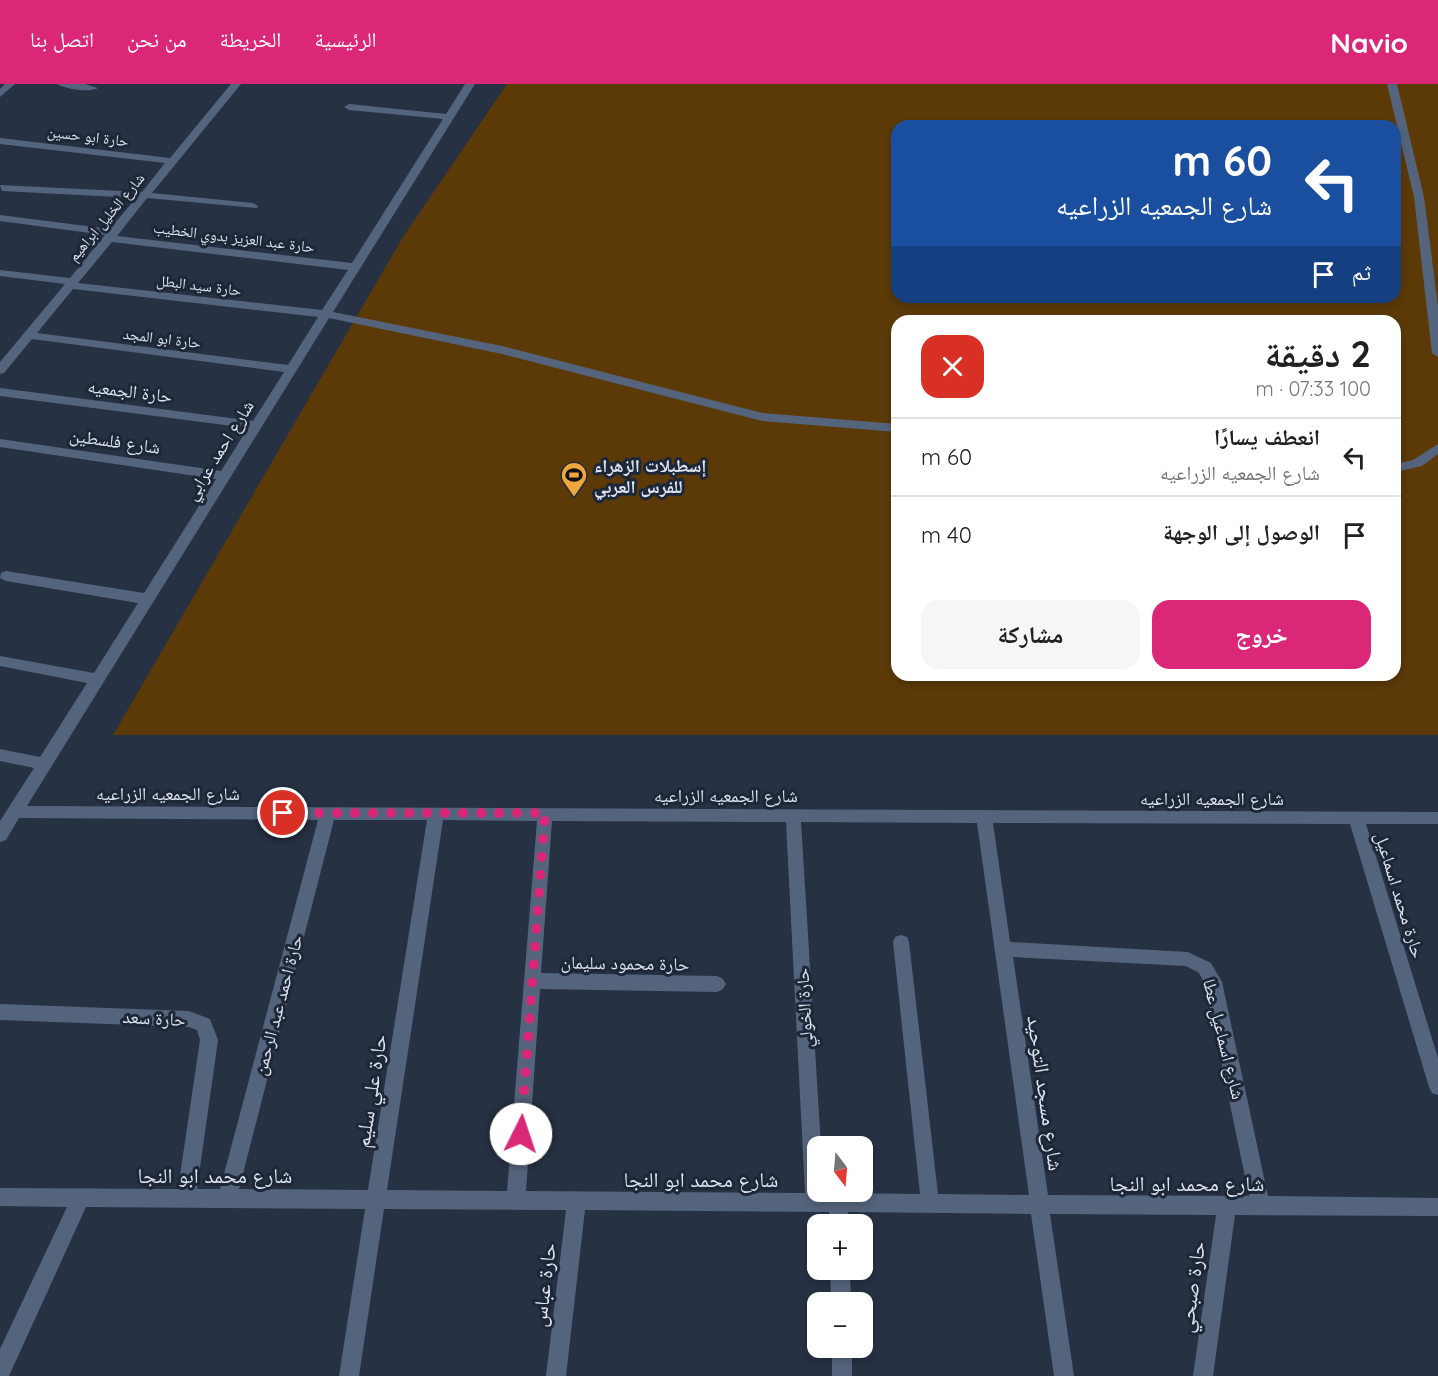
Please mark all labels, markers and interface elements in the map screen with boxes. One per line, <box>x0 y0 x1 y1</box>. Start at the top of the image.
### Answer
text: Navio <box>1330 25 1408 60</box>
text: اتصل بنا <box>30 26 94 52</box>
text: من نحن <box>127 26 187 52</box>
text: الخريطة <box>220 26 281 52</box>
text: الرئيسية <box>314 26 377 52</box>
street label: حارة ابو حسين <box>46 122 130 151</box>
text: 60 m <box>1172 134 1272 187</box>
icon: left <box>1293 144 1371 222</box>
street label: شارع الخليل ابراهيم <box>63 169 149 266</box>
text: شارع الجمعيه الزراعيه <box>1056 188 1272 222</box>
street label: حارة عبد العزيز بدوي الخطيب <box>152 218 316 259</box>
icon: arrive <box>1307 258 1340 291</box>
text: ثم <box>1352 258 1371 286</box>
street label: حارة سيد البطل <box>155 270 243 301</box>
street label: حارة ابو المجد <box>122 324 202 352</box>
text: 2 دقيقة <box>1265 331 1371 376</box>
button: close <box>921 335 984 398</box>
street label: حارة الجمعيه <box>87 374 173 408</box>
text: 100 m · 07:33 <box>1256 376 1371 401</box>
street label: شارع احمد عرابي <box>179 396 262 506</box>
street label: شارع فلسطين <box>68 423 162 459</box>
text: انعطف يسارًا <box>1214 423 1320 451</box>
icon: left <box>1338 441 1371 474</box>
text: 60 m <box>921 443 972 471</box>
place label: إسطبلات الزهراء للفرس العربي <box>594 454 706 501</box>
sports icon: إسطبلات الزهراء للفرس العربي <box>559 460 589 498</box>
text: شارع الجمعيه الزراعيه <box>1160 460 1320 485</box>
text: الوصول إلى الوجهة <box>1163 518 1320 546</box>
icon: arrive <box>1338 519 1371 552</box>
text: 40 m <box>921 521 972 549</box>
button: مشاركة <box>921 600 1140 669</box>
button: خروج <box>1152 600 1371 669</box>
street label: شارع الجمعيه الزراعيه <box>96 782 240 805</box>
street label: شارع الجمعيه الزراعيه <box>654 784 798 807</box>
pin <box>257 787 308 838</box>
street label: شارع الجمعيه الزراعيه <box>1140 787 1284 810</box>
icon: arrive <box>266 796 299 829</box>
street label: حارة محمد اسماعيل <box>1370 829 1430 961</box>
street label: حارة احمد عبد الرحمن <box>248 932 308 1078</box>
street label: حارة محمود سليمان <box>560 950 690 976</box>
street label: حارة الخولي <box>790 967 821 1049</box>
street label: شارع اسماعيل عطا <box>1198 976 1250 1102</box>
street label: حارة سعد <box>122 1005 186 1031</box>
street label: شارع مسجد التوحيد <box>1021 1014 1070 1172</box>
street label: حارة علي سليم <box>348 1032 396 1150</box>
position arrow <box>489 1102 553 1166</box>
north arrow <box>807 1136 873 1202</box>
map controls <box>807 1136 873 1358</box>
street label: شارع محمد ابو النجا <box>138 1162 292 1189</box>
street label: شارع محمد ابو النجا <box>624 1166 778 1193</box>
street label: شارع محمد ابو النجا <box>1110 1170 1264 1197</box>
button: + <box>807 1214 873 1280</box>
street label: حارة صبحي <box>1172 1240 1215 1335</box>
street label: حارة عباس <box>525 1242 562 1329</box>
button: − <box>807 1292 873 1358</box>

